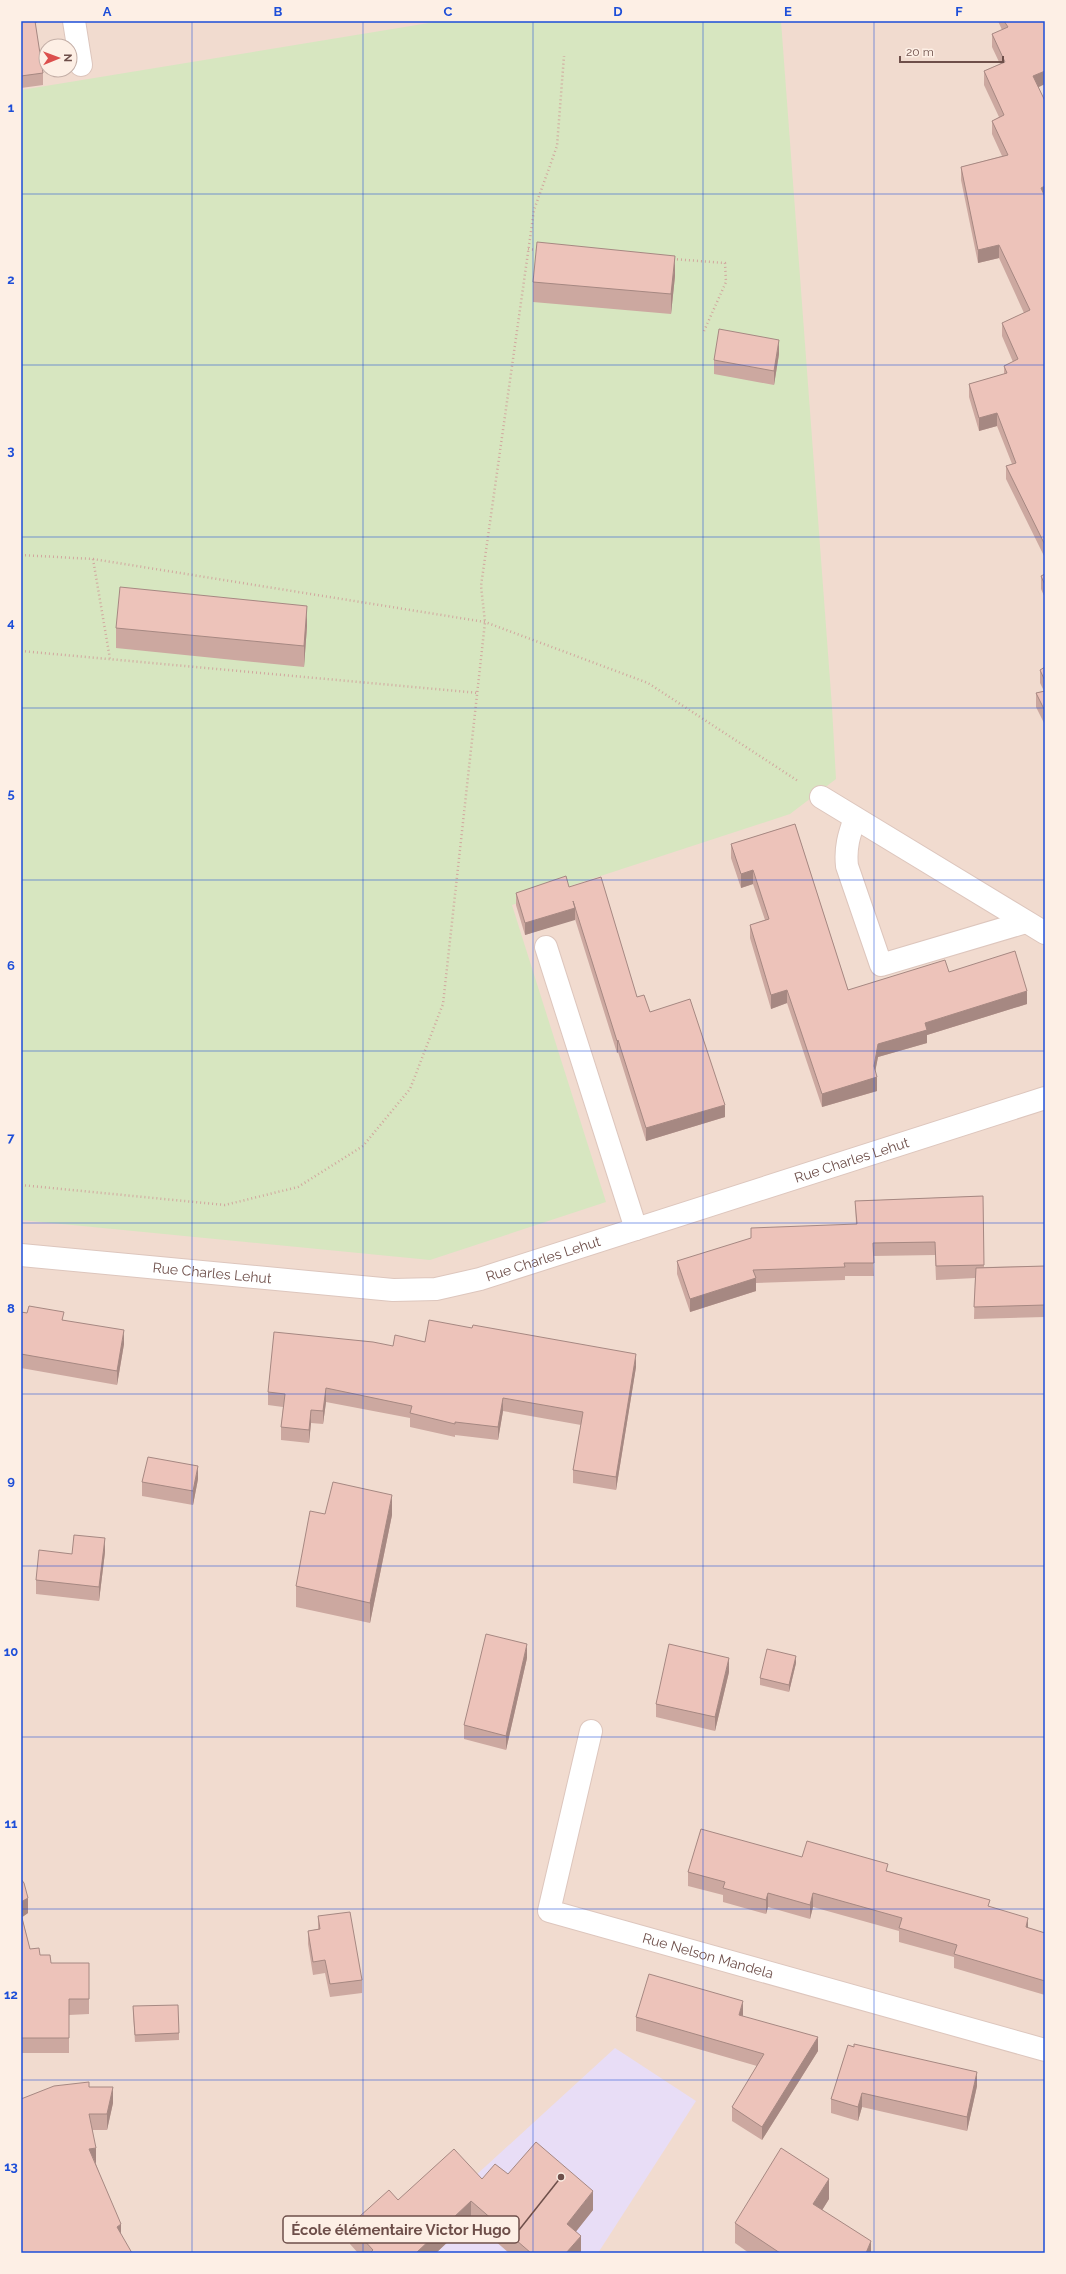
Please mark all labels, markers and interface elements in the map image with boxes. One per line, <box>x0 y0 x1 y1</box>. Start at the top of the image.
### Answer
text: A <box>103 4 112 19</box>
text: B <box>274 4 283 19</box>
text: C <box>444 4 453 19</box>
text: D <box>613 4 623 19</box>
text: E <box>784 4 792 19</box>
text: F <box>955 4 963 19</box>
north arrow <box>38 38 78 78</box>
scale bar <box>900 38 1003 64</box>
text: 20 m <box>906 45 934 59</box>
text: N <box>61 54 74 62</box>
text: 1 <box>8 100 15 115</box>
text: 2 <box>7 272 15 287</box>
text: 3 <box>7 443 15 458</box>
text: 4 <box>7 615 15 630</box>
text: 5 <box>7 786 15 801</box>
text: 6 <box>7 958 15 973</box>
text: 7 <box>7 1130 15 1145</box>
street label: Rue Charles Lehut <box>792 1134 911 1186</box>
street label: Rue Charles Lehut <box>484 1233 603 1285</box>
street label: Rue Charles Lehut <box>152 1259 273 1287</box>
text: 8 <box>7 1301 15 1316</box>
text: 9 <box>7 1473 15 1488</box>
text: 10 <box>4 1644 18 1659</box>
text: 11 <box>5 1816 18 1831</box>
street label: Rue Nelson Mandela <box>641 1930 775 1982</box>
text: 12 <box>4 1987 18 2002</box>
text: 13 <box>4 2159 18 2174</box>
callout: École élémentaire Victor Hugo <box>283 2216 519 2243</box>
text: École élémentaire Victor Hugo <box>291 2221 511 2239</box>

